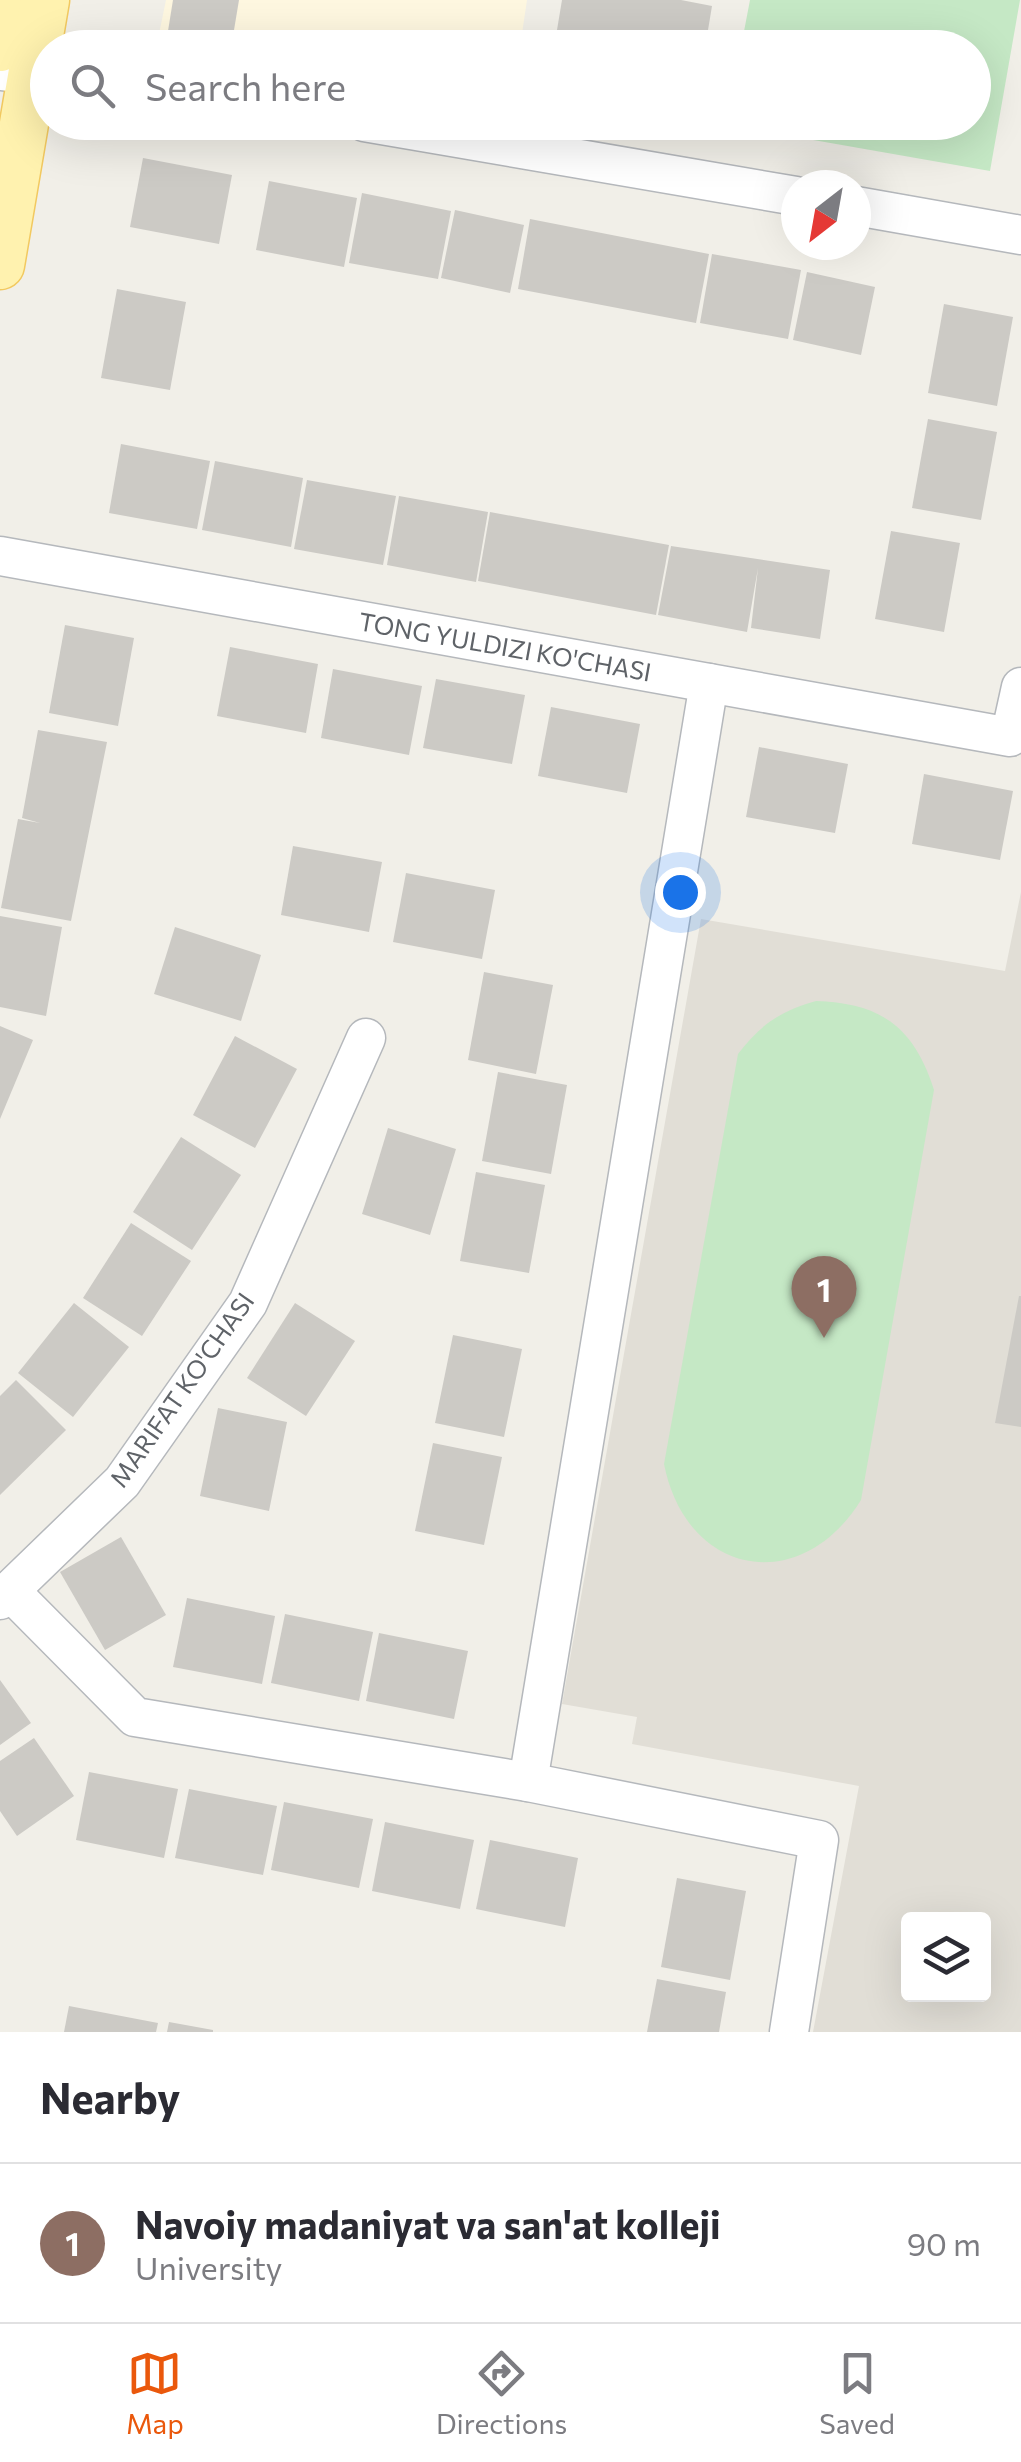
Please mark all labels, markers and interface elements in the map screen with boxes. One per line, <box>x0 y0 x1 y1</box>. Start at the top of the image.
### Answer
search box <box>30 30 991 140</box>
icon: search <box>65 58 120 113</box>
text: Search here <box>145 62 346 109</box>
north arrow <box>781 170 871 260</box>
street label: TONG YULDIZI KO'CHASI <box>357 605 654 687</box>
your location <box>655 867 706 918</box>
pin: 1 <box>792 1256 856 1338</box>
street label: MARIFAT KO'CHASI <box>103 1286 260 1492</box>
map controls <box>901 1912 991 2002</box>
button: layers <box>901 1912 991 2002</box>
text: Nearby <box>40 2071 180 2123</box>
text: Navoiy madaniyat va san'at kolleji <box>135 2200 721 2247</box>
text: 1 <box>65 2223 80 2263</box>
text: 90 m <box>907 2223 981 2263</box>
text: University <box>135 2247 282 2287</box>
tab: Map <box>126 2346 184 2440</box>
tab: Directions <box>436 2346 567 2440</box>
tab: Saved <box>819 2346 895 2440</box>

